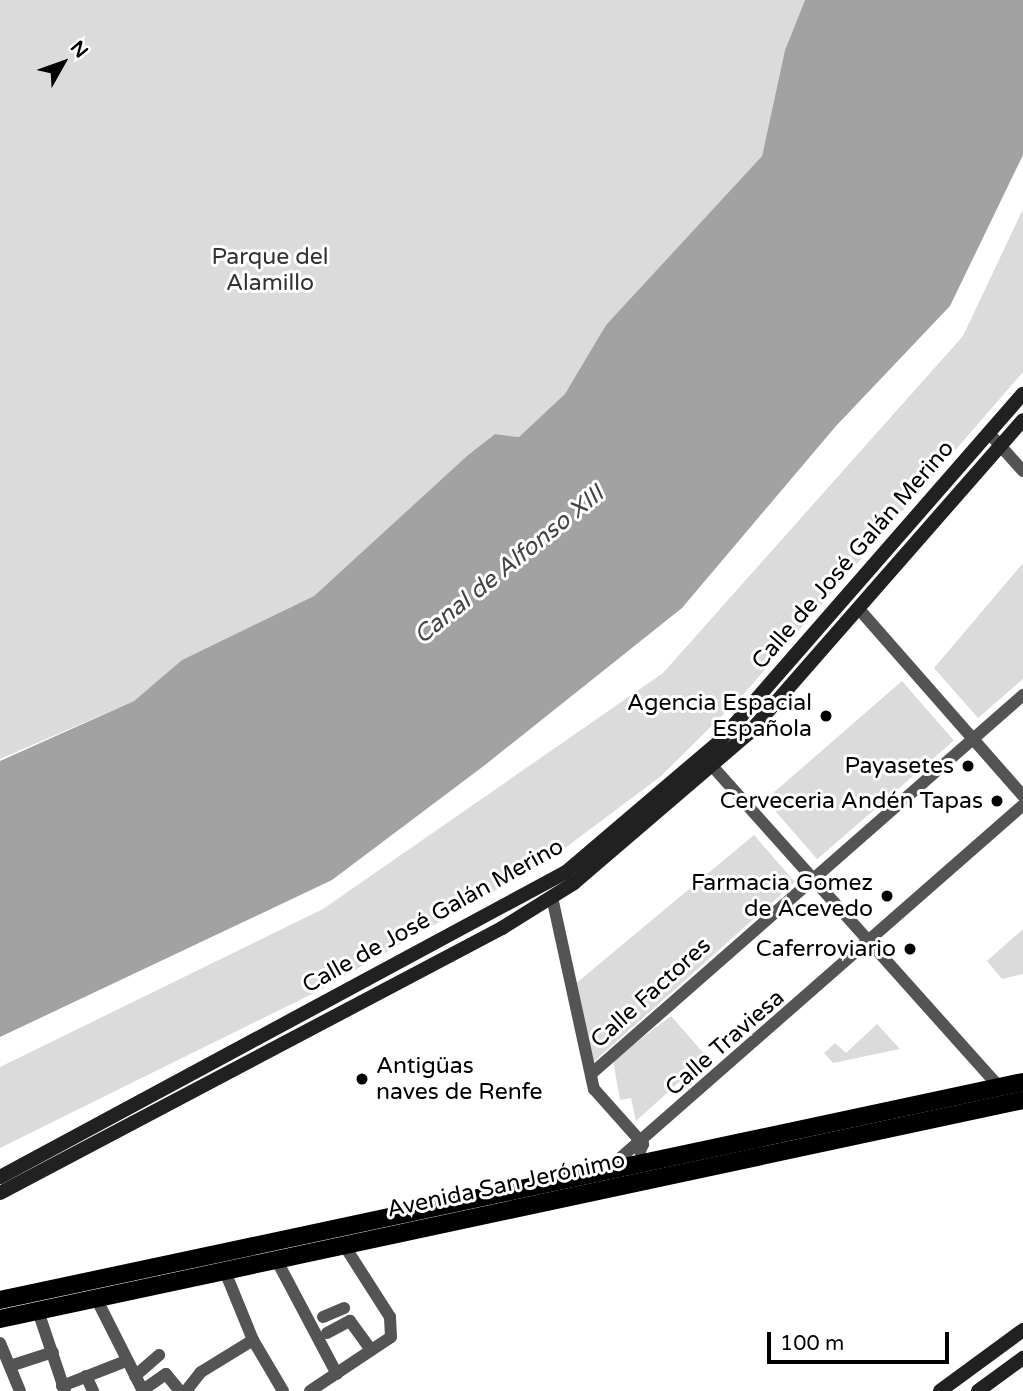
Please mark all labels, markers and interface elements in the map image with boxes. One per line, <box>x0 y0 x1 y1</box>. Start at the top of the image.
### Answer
north arrow <box>28 28 98 98</box>
text: N <box>66 37 92 62</box>
park label: Parque del Alamillo <box>211 243 329 297</box>
street label: Calle de José Galán Merino <box>746 435 960 675</box>
water label: Canal de Alfonso XIII <box>408 480 610 650</box>
place label: Agencia Espacial Española <box>627 689 812 743</box>
marker: Agencia Espacial Española <box>818 708 834 724</box>
place label: Payasetes <box>845 752 954 780</box>
marker: Payasetes <box>960 758 976 774</box>
place label: Cerveceria Andén Tapas <box>720 787 983 815</box>
marker: Cerveceria Andén Tapas <box>989 793 1005 809</box>
street label: Calle de José Galán Merino <box>298 833 568 999</box>
place label: Farmacia Gomez de Acevedo <box>691 869 873 923</box>
marker: Farmacia Gomez de Acevedo <box>879 888 895 904</box>
street label: Calle Factores <box>585 932 717 1054</box>
place label: Caferroviario <box>756 935 896 963</box>
marker: Caferroviario <box>902 941 918 957</box>
street label: Calle Traviesa <box>660 984 790 1102</box>
place label: Antigüas naves de Renfe <box>376 1052 543 1106</box>
marker: Antigüas naves de Renfe <box>354 1071 370 1087</box>
street label: Avenida San Jerónimo <box>384 1146 628 1224</box>
scale bar <box>771 1318 953 1362</box>
text: 100 m <box>780 1331 844 1356</box>

